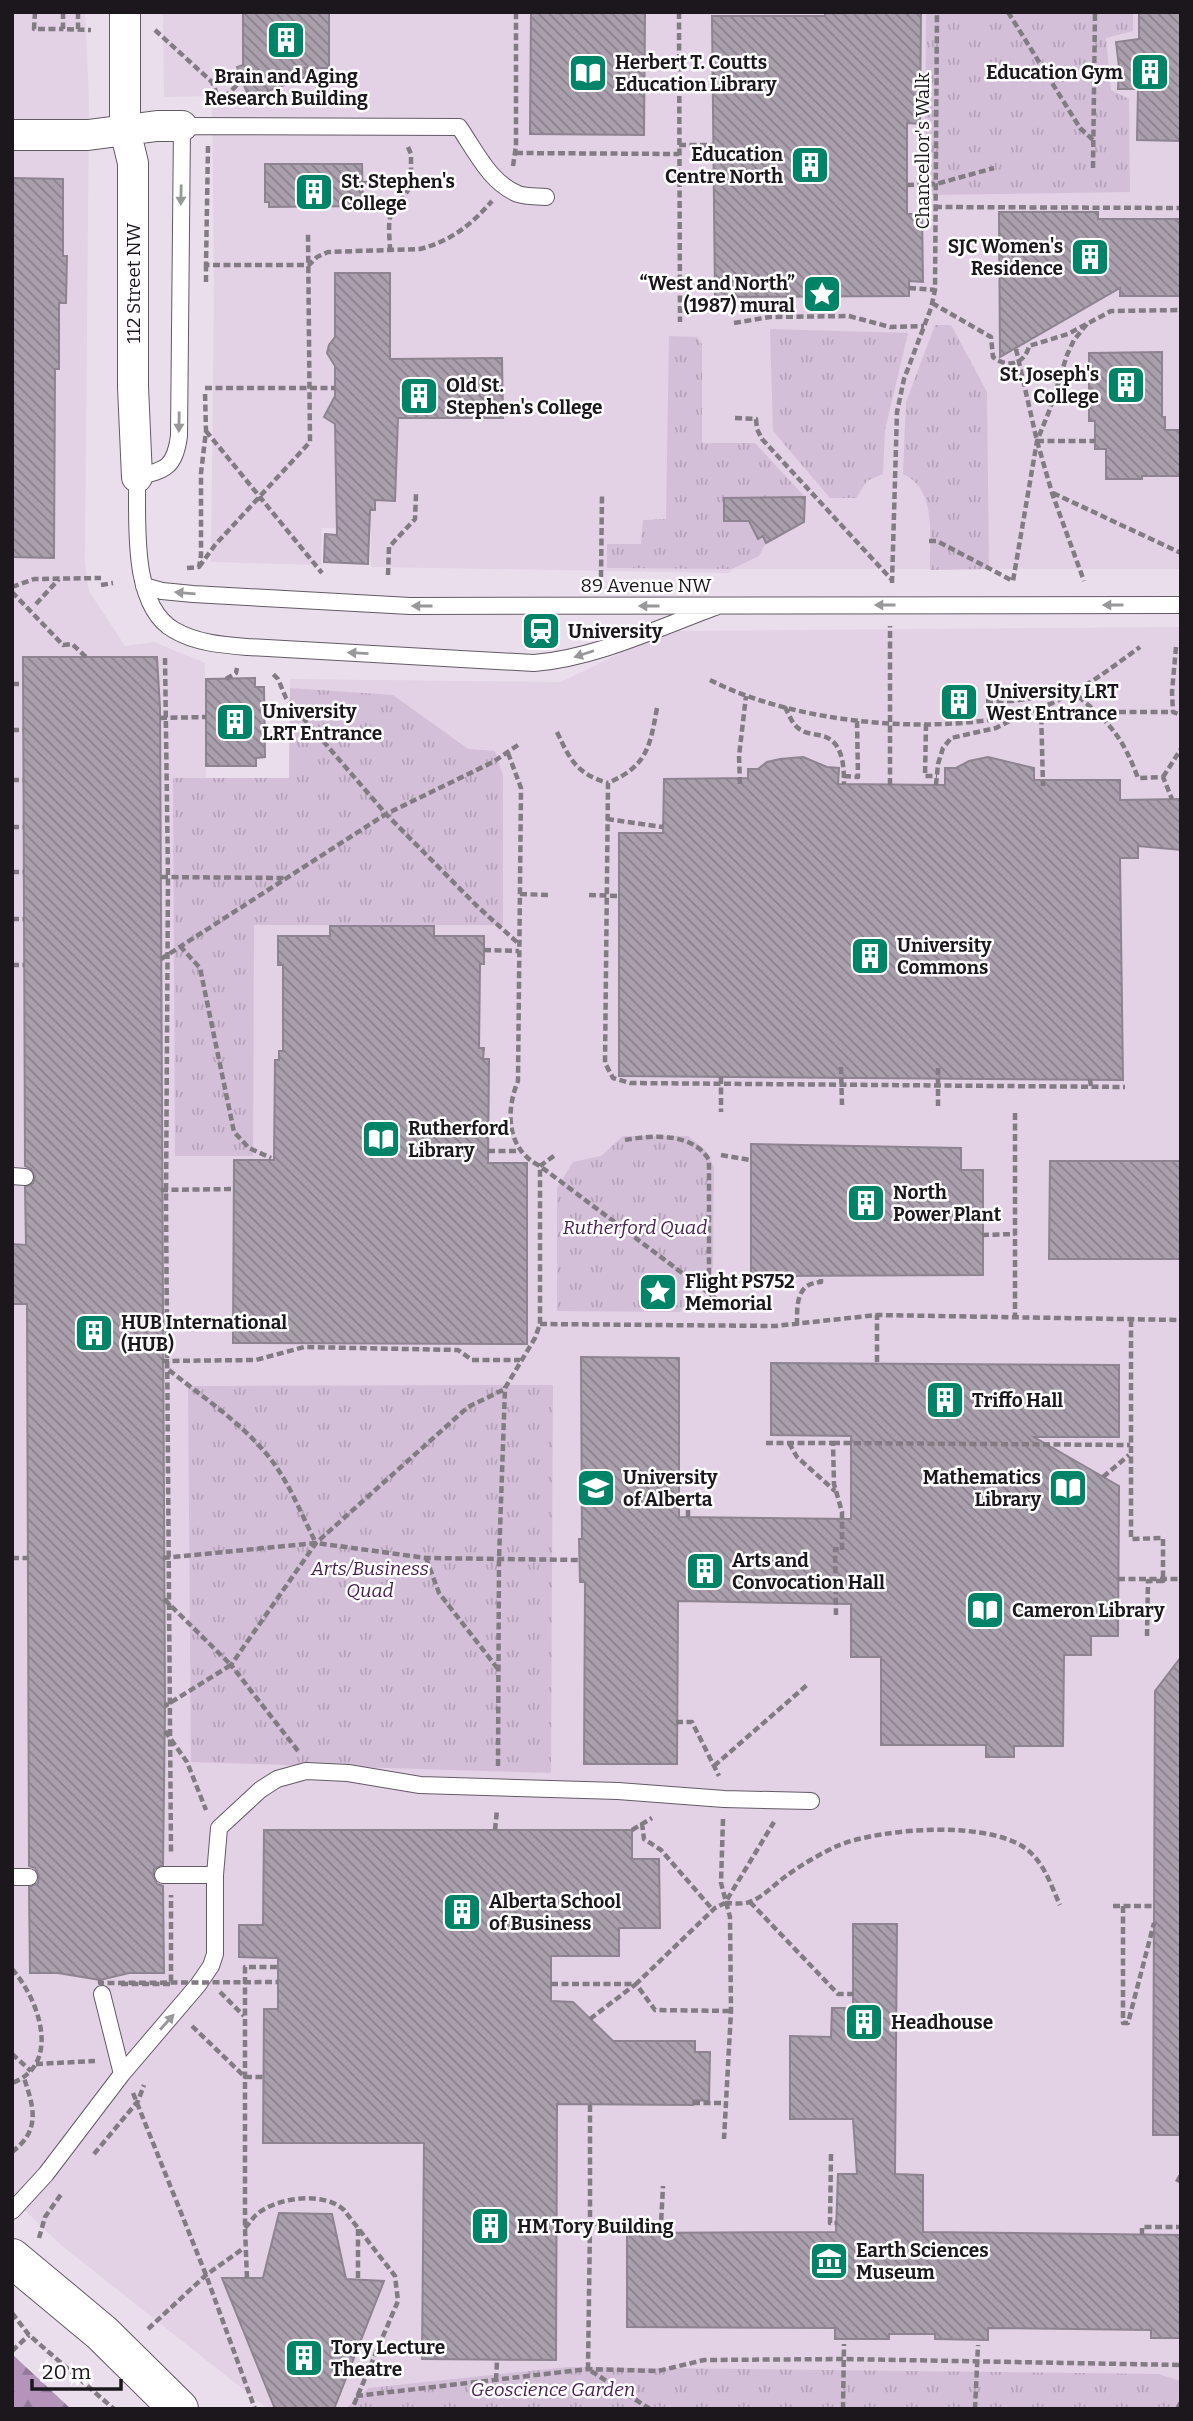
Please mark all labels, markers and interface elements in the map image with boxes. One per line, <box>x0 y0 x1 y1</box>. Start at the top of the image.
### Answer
building icon: Brain and Aging Research Building <box>265 19 307 61</box>
place label: Herbert T. Coutts Education Library <box>615 51 777 96</box>
building icon: Education Gym <box>1129 51 1171 93</box>
library icon: Herbert T. Coutts Education Library <box>567 52 609 94</box>
place label: Education Gym <box>986 61 1123 84</box>
place label: Brain and Aging Research Building <box>204 65 368 110</box>
street label: Chancellor's Walk <box>911 72 934 229</box>
place label: Education Centre North <box>665 143 784 188</box>
building icon: Education Centre North <box>789 144 831 186</box>
place label: St. Stephen's College <box>341 170 455 215</box>
building icon: St. Stephen's College <box>293 171 335 213</box>
one-way arrow <box>176 184 187 206</box>
street label: 112 Street NW <box>122 222 145 344</box>
place label: SJC Women's Residence <box>948 235 1063 280</box>
building icon: SJC Women's Residence <box>1069 236 1111 278</box>
place label: “West and North” (1987) mural <box>640 272 795 317</box>
place icon: “West and North” (1987) mural <box>801 273 843 315</box>
place label: St. Joseph's College <box>1000 363 1099 408</box>
building icon: St. Joseph's College <box>1105 364 1147 406</box>
place label: Old St. Stephen's College <box>446 374 603 419</box>
building icon: Old St. Stephen's College <box>398 375 440 417</box>
one-way arrow <box>173 411 185 433</box>
street label: 89 Avenue NW <box>581 574 712 597</box>
one-way arrow <box>174 587 196 598</box>
one-way arrow <box>874 599 896 611</box>
one-way arrow <box>1101 599 1123 611</box>
one-way arrow <box>411 600 433 612</box>
one-way arrow <box>638 600 660 612</box>
station icon: University <box>520 610 562 652</box>
place label: University <box>568 620 663 643</box>
one-way arrow <box>347 648 369 659</box>
one-way arrow <box>574 649 595 660</box>
place label: University LRT West Entrance <box>986 680 1119 725</box>
building icon: University LRT West Entrance <box>938 681 980 723</box>
place label: University LRT Entrance <box>262 700 382 745</box>
building icon: University LRT Entrance <box>214 701 256 743</box>
place label: University Commons <box>897 934 992 979</box>
building icon: University Commons <box>849 935 891 977</box>
place label: Rutherford Library <box>408 1117 510 1162</box>
library icon: Rutherford Library <box>360 1118 402 1160</box>
place label: North Power Plant <box>893 1181 1002 1226</box>
building icon: North Power Plant <box>845 1182 887 1224</box>
park label: Rutherford Quad <box>563 1216 707 1239</box>
place label: Flight PS752 Memorial <box>685 1270 795 1315</box>
place icon: Flight PS752 Memorial <box>637 1271 679 1313</box>
place label: HUB International (HUB) <box>121 1311 287 1356</box>
building icon: HUB International (HUB) <box>73 1312 115 1354</box>
building icon: Triffo Hall <box>924 1379 966 1421</box>
place label: Triffo Hall <box>972 1389 1063 1412</box>
place label: University of Alberta <box>623 1466 718 1511</box>
place label: Mathematics Library <box>923 1466 1041 1511</box>
school or university icon: University of Alberta <box>575 1467 617 1509</box>
library icon: Mathematics Library <box>1047 1467 1089 1509</box>
place label: Arts and Convocation Hall <box>732 1549 885 1594</box>
building icon: Arts and Convocation Hall <box>684 1550 726 1592</box>
park label: Arts/Business Quad <box>310 1557 429 1602</box>
library icon: Cameron Library <box>964 1589 1006 1631</box>
place label: Cameron Library <box>1012 1599 1165 1622</box>
place label: Alberta School of Business <box>489 1890 621 1935</box>
building icon: Alberta School of Business <box>441 1891 483 1933</box>
building icon: Headhouse <box>843 2001 885 2043</box>
place label: Headhouse <box>891 2011 993 2034</box>
one-way arrow <box>159 2014 174 2031</box>
building icon: HM Tory Building <box>469 2205 511 2247</box>
place label: HM Tory Building <box>517 2215 674 2238</box>
place label: Earth Sciences Museum <box>856 2239 989 2284</box>
museum icon: Earth Sciences Museum <box>808 2240 850 2282</box>
place label: Tory Lecture Theatre <box>331 2336 445 2381</box>
building icon: Tory Lecture Theatre <box>283 2337 325 2379</box>
scale bar <box>32 2348 121 2392</box>
text: 20 m <box>42 2359 91 2385</box>
park label: Geoscience Garden <box>471 2378 635 2401</box>

